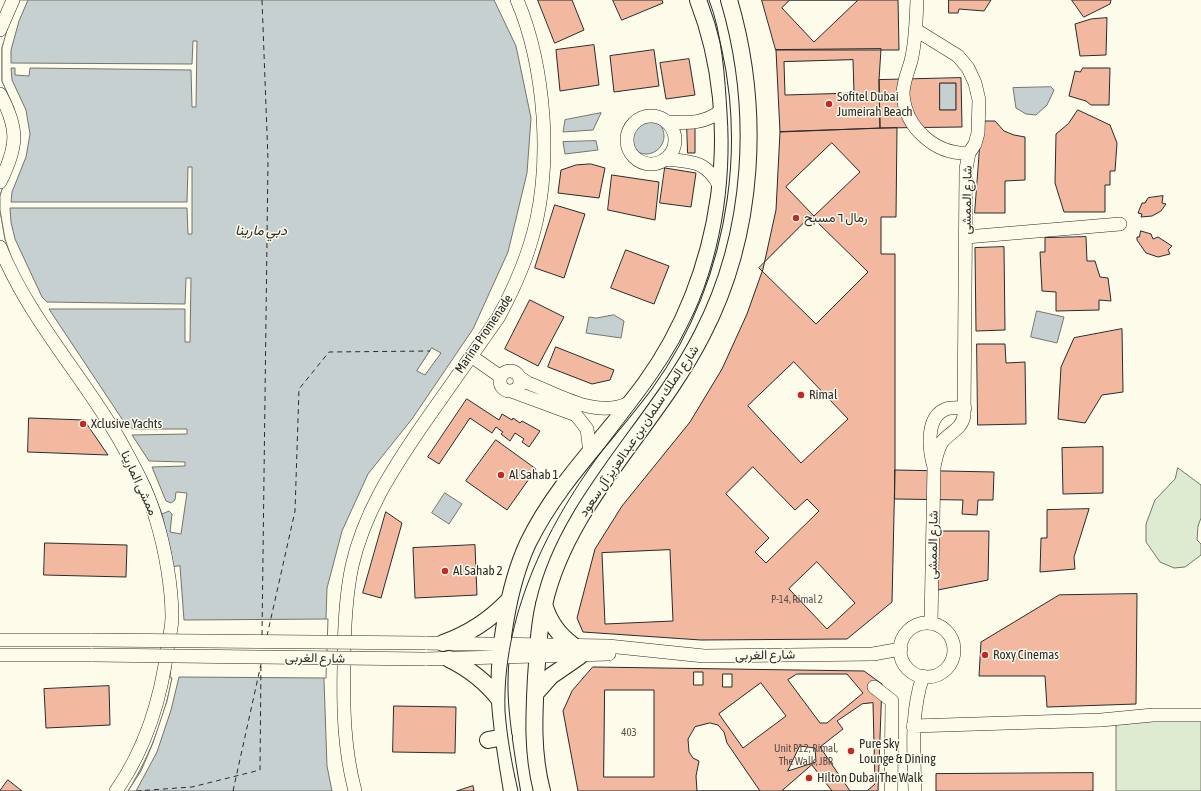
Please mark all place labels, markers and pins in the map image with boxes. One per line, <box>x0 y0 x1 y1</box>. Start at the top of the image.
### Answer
place label: Sofitel Dubai Jumeirah Beach <box>837 89 913 120</box>
marker: Sofitel Dubai Jumeirah Beach <box>824 99 834 109</box>
place label: رمال ٦ مسبح <box>804 210 867 226</box>
marker: رمال ٦ مسبح <box>791 213 801 223</box>
place label: Rimal <box>809 387 837 403</box>
marker: Rimal <box>796 390 806 400</box>
place label: Xclusive Yachts <box>91 416 162 432</box>
marker: Xclusive Yachts <box>78 419 88 429</box>
place label: Al Sahab 1 <box>509 467 559 483</box>
marker: Al Sahab 1 <box>496 470 506 480</box>
place label: Al Sahab 2 <box>453 563 503 579</box>
marker: Al Sahab 2 <box>440 566 450 576</box>
place label: Roxy Cinemas <box>993 647 1059 663</box>
marker: Roxy Cinemas <box>980 650 990 660</box>
place label: Pure Sky Lounge & Dining <box>859 736 936 767</box>
marker: Pure Sky Lounge & Dining <box>846 746 856 756</box>
place label: Hilton Dubai The Walk <box>817 770 923 786</box>
marker: Hilton Dubai The Walk <box>804 773 814 783</box>

